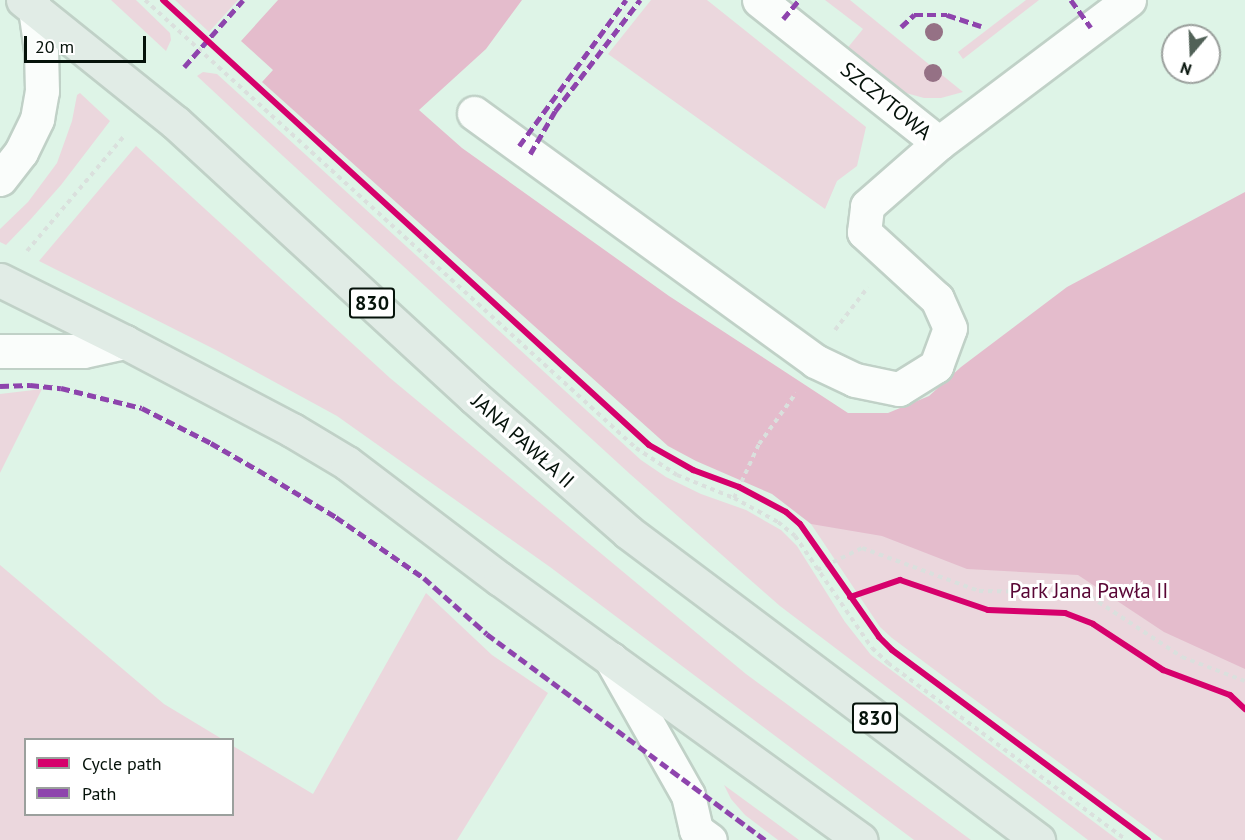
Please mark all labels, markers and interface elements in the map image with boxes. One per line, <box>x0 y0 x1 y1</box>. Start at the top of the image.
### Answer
scale bar <box>27 24 148 62</box>
north arrow <box>1161 24 1221 84</box>
text: 20 m <box>35 35 74 58</box>
street label: SZCZYTOWA <box>835 57 937 145</box>
text: N <box>1178 58 1194 80</box>
road number: 830 <box>348 286 396 320</box>
street label: JANA PAWŁA II <box>466 388 580 494</box>
park label: Park Jana Pawła II <box>1009 578 1169 604</box>
road number: 830 <box>851 701 899 735</box>
legend <box>24 738 234 816</box>
text: Cycle path <box>82 752 162 775</box>
text: Path <box>82 782 116 805</box>

